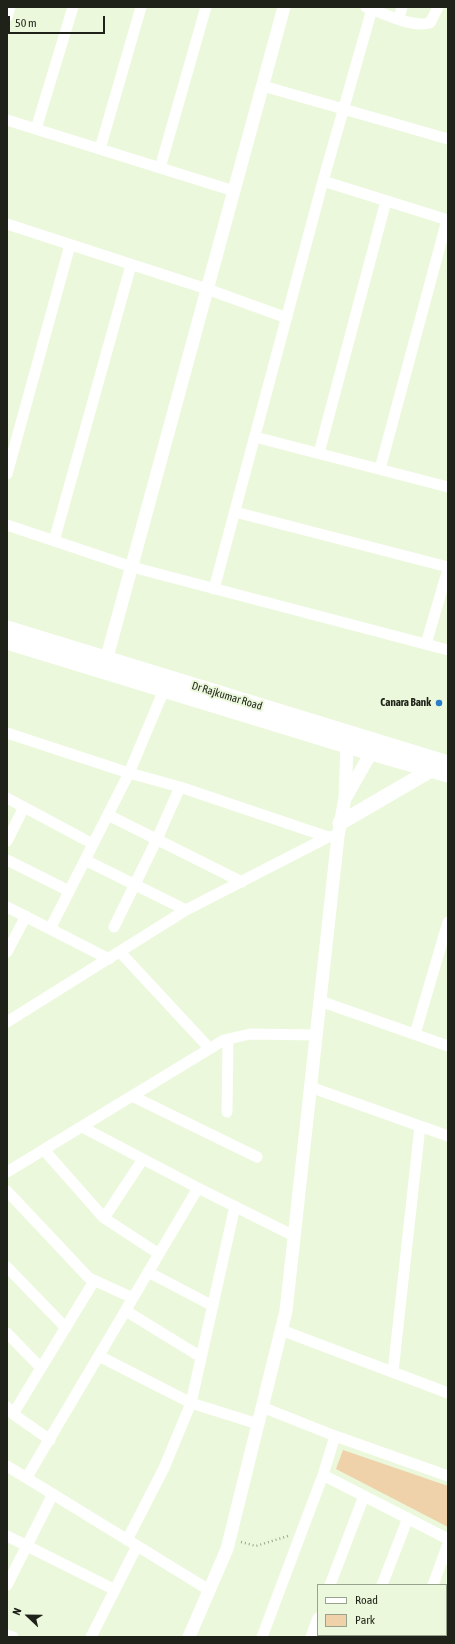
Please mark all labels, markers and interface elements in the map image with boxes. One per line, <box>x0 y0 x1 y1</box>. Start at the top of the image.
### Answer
scale bar <box>10 8 107 34</box>
text: 50 m <box>15 16 37 30</box>
street label: Dr Rajkumar Road <box>190 679 264 713</box>
place label: Canara Bank <box>380 696 431 710</box>
marker: Canara Bank <box>434 698 444 708</box>
legend <box>317 1584 447 1636</box>
text: Road <box>355 1593 378 1607</box>
north arrow <box>8 1596 48 1636</box>
text: N <box>10 1606 24 1617</box>
text: Park <box>355 1613 375 1627</box>

